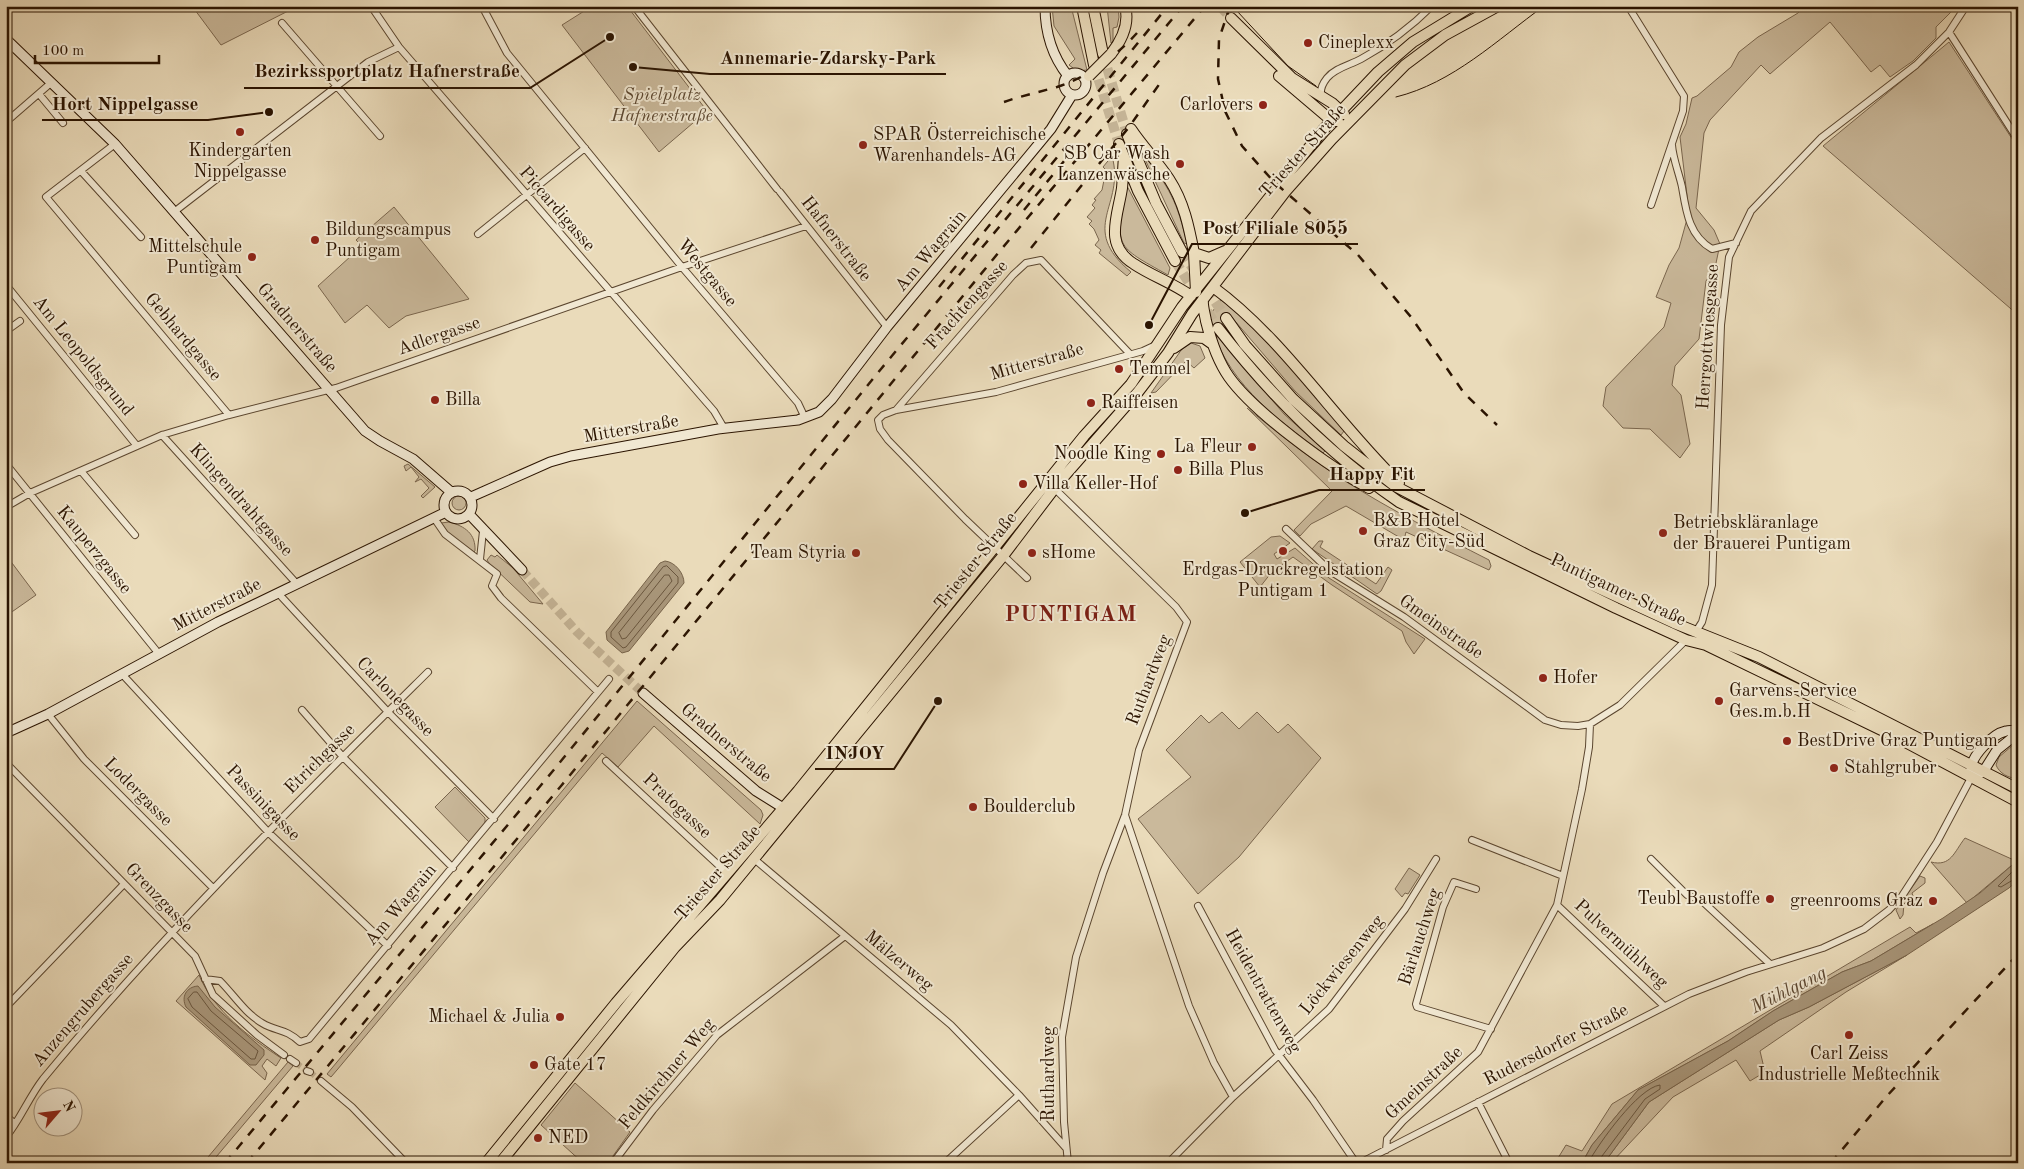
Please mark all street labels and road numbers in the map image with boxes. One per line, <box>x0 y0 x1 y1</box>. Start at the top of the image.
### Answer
street label: Triester Straße <box>1256 101 1350 201</box>
street label: Piccardigasse <box>515 163 599 255</box>
street label: Hafnerstraße <box>797 193 875 285</box>
street label: Am Wagrain <box>892 207 970 295</box>
street label: Westgasse <box>674 236 740 310</box>
street label: Frachtengasse <box>923 257 1011 353</box>
street label: Herrgottwiesgasse <box>1694 264 1722 410</box>
street label: Gradnerstraße <box>253 280 341 376</box>
street label: Gebhardgasse <box>141 290 225 384</box>
street label: Am Leopoldsgrund <box>29 293 137 419</box>
street label: Adlergasse <box>395 313 483 359</box>
street label: Mitterstraße <box>988 340 1086 384</box>
street label: Mitterstraße <box>582 412 680 446</box>
street label: Klingendrahtgasse <box>186 440 296 560</box>
street label: Kauperzgasse <box>53 503 135 597</box>
street label: Triester Straße <box>931 509 1021 613</box>
street label: Puntigamer Straße <box>1547 551 1689 629</box>
street label: Mitterstraße <box>170 575 264 635</box>
street label: Gmeinstraße <box>1396 591 1486 663</box>
street label: Ruthardweg <box>1124 632 1175 728</box>
street label: Carlonegasse <box>353 654 437 740</box>
street label: Gradnerstraße <box>677 700 775 786</box>
street label: Etrichgasse <box>281 720 359 798</box>
street label: Lodergasse <box>100 754 176 830</box>
street label: Passinigasse <box>223 762 303 844</box>
street label: Pratogasse <box>639 770 715 842</box>
street label: Triester Straße <box>672 822 764 924</box>
street label: Grenzgasse <box>122 860 196 936</box>
street label: Am Wagrain <box>362 861 440 949</box>
street label: Bärlauchweg <box>1396 886 1444 988</box>
street label: Pulvermühlweg <box>1571 896 1671 992</box>
street label: Löckwiesenweg <box>1297 912 1388 1018</box>
street label: Heidentrattenweg <box>1221 926 1305 1056</box>
street label: Mälzerweg <box>861 927 937 995</box>
street label: Anzengrubergasse <box>29 950 137 1070</box>
street label: Rudersdorfer Straße <box>1481 1001 1631 1089</box>
street label: Feldkirchner Weg <box>616 1015 719 1133</box>
street label: Ruthardweg <box>1040 1026 1058 1122</box>
street label: Gmeinstraße <box>1382 1043 1466 1123</box>

